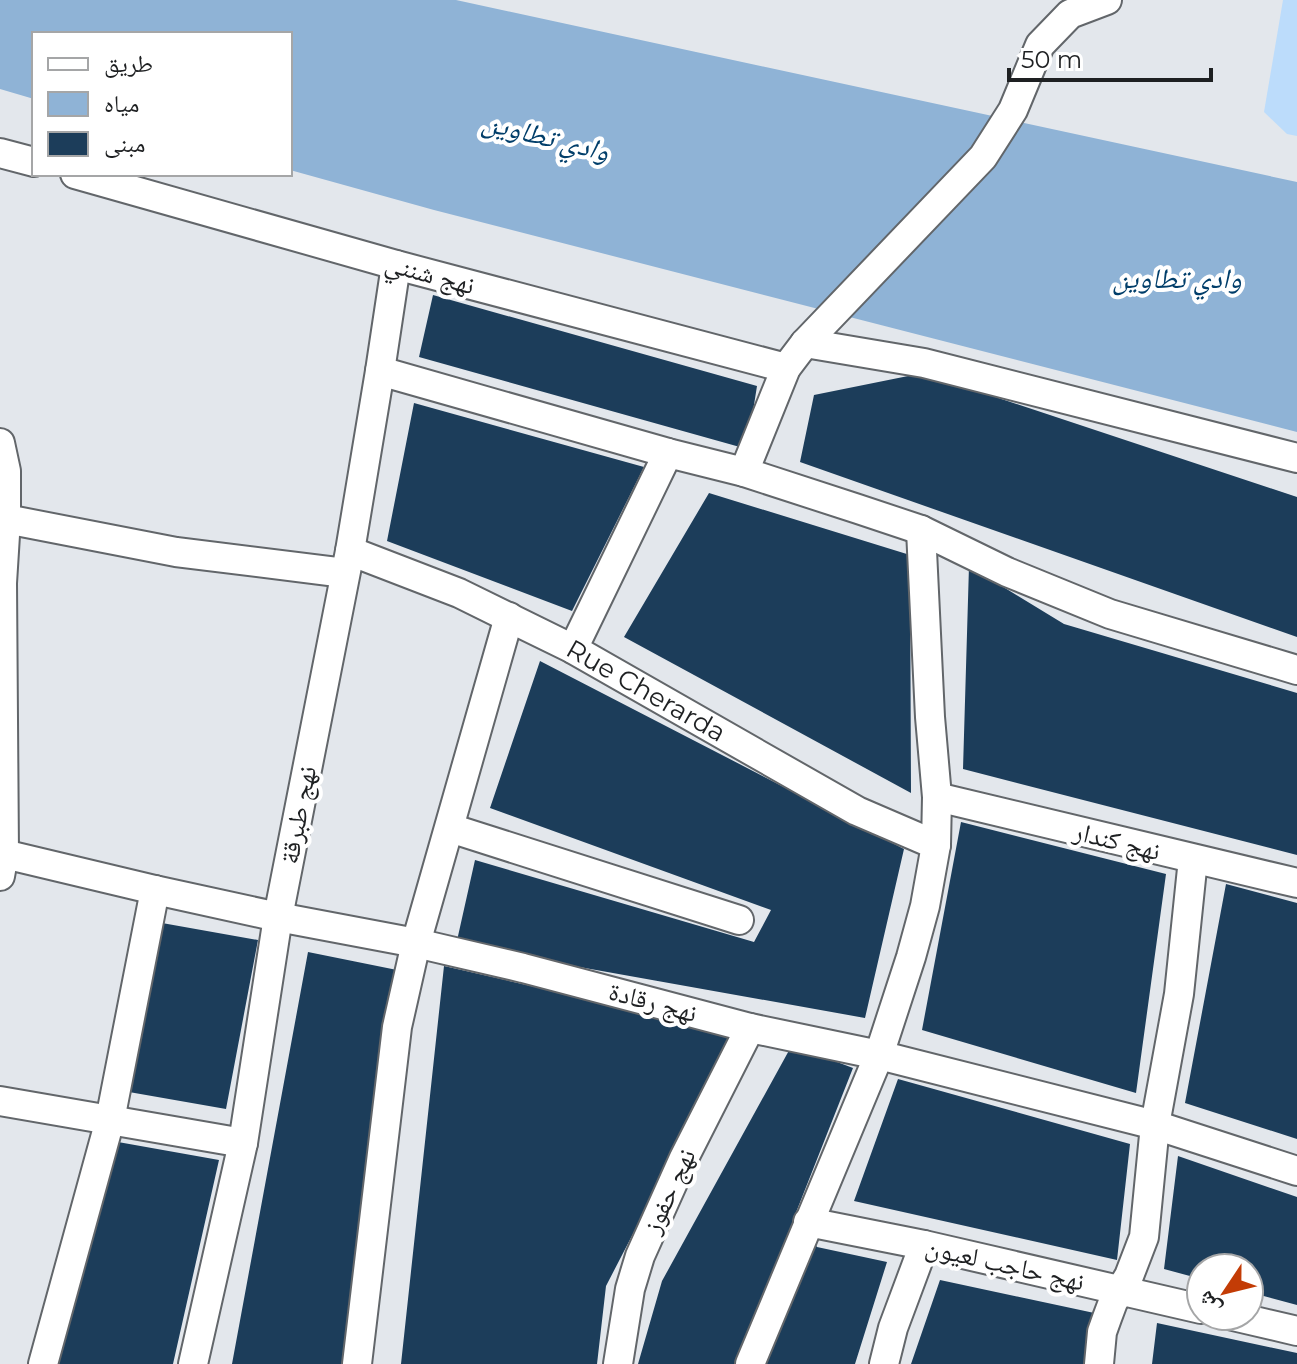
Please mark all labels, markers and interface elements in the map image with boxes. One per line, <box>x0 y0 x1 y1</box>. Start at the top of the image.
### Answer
legend <box>32 32 292 176</box>
scale bar <box>1009 32 1211 82</box>
text: 50 m <box>1021 45 1082 74</box>
text: طريق <box>104 49 153 78</box>
text: مياه <box>104 89 139 118</box>
water label: وادي تطاوين <box>478 104 613 174</box>
text: مبنى <box>104 129 145 158</box>
street label: نهج شنني <box>381 247 478 306</box>
water label: وادي تطاوين <box>1112 261 1242 301</box>
street label: Rue Cherarda <box>561 633 732 749</box>
street label: نهج طبرقة <box>273 763 324 867</box>
street label: نهج كندار <box>1069 815 1164 868</box>
street label: نهج رقادة <box>605 975 701 1030</box>
street label: نهج حفوز <box>635 1143 703 1240</box>
street label: نهج حاجب لعيون <box>922 1230 1087 1299</box>
north arrow <box>1185 1252 1265 1332</box>
text: ش <box>1191 1286 1227 1320</box>

